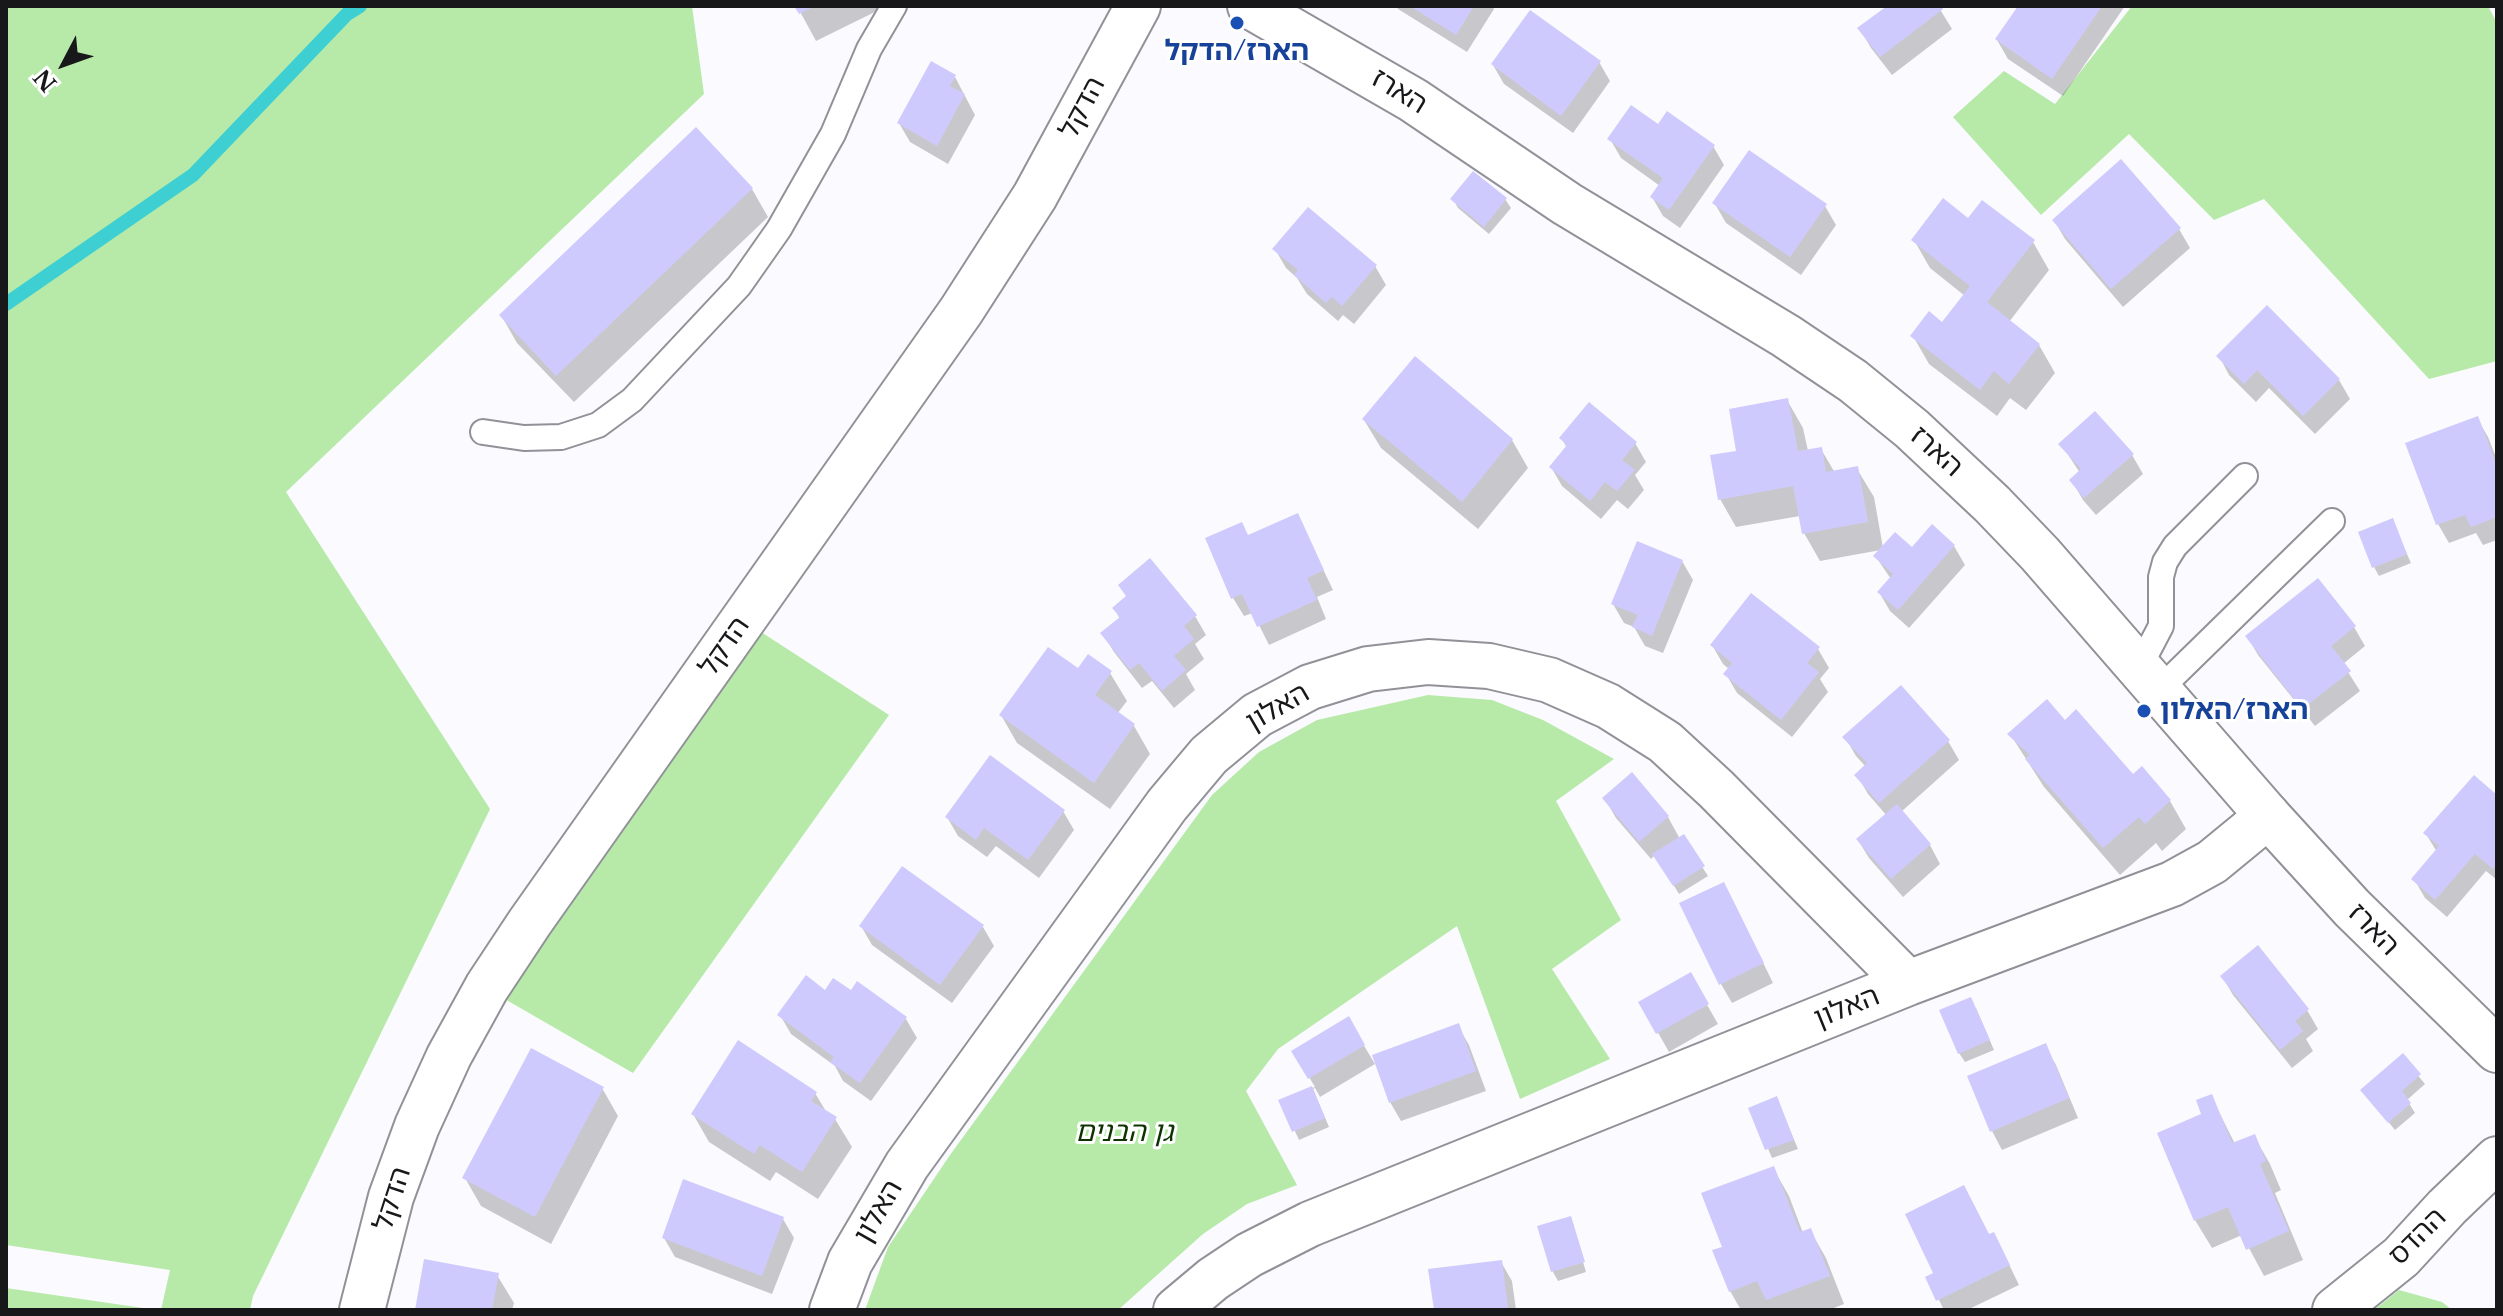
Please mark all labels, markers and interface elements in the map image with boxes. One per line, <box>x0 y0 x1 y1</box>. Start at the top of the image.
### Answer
marker: הארז/הדקל <box>1228 14 1246 32</box>
north arrow <box>24 24 104 104</box>
place label: הארז/הדקל <box>1165 35 1309 69</box>
street label: הארז <box>1365 62 1433 122</box>
text: N <box>29 63 62 97</box>
street label: הדקל <box>1053 71 1113 145</box>
street label: הארז <box>1903 420 1969 484</box>
street label: הדקל <box>693 611 757 683</box>
street label: האלון <box>1240 677 1316 739</box>
place label: הארז/האלון <box>2160 694 2309 728</box>
marker: הארז/האלון <box>2135 702 2153 720</box>
street label: הארז <box>2340 897 2406 963</box>
street label: האלון <box>1809 980 1885 1036</box>
park label: גן הבנים <box>1075 1116 1173 1150</box>
street label: הדקל <box>367 1163 419 1235</box>
street label: האלון <box>848 1174 910 1250</box>
street label: ההדס <box>2382 1201 2454 1273</box>

